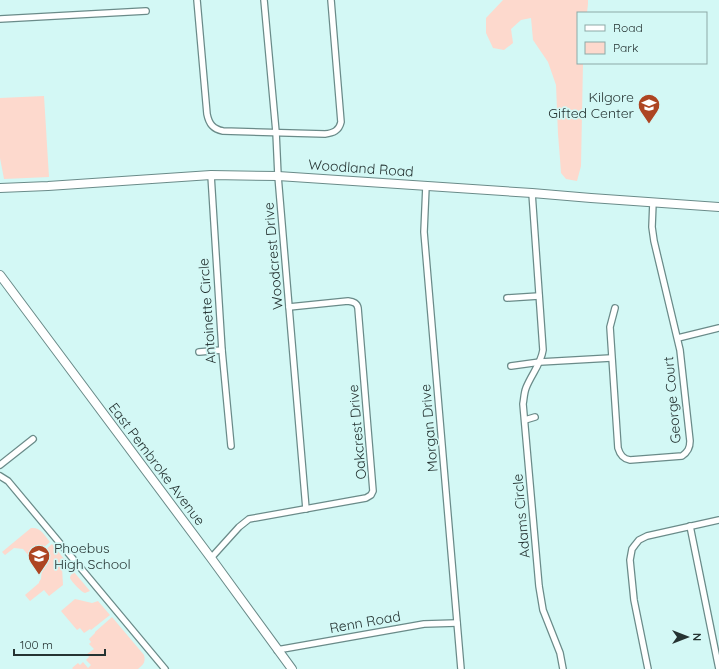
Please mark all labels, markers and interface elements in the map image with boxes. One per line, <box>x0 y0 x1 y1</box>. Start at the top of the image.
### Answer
legend <box>577 12 707 64</box>
text: Road <box>613 20 643 35</box>
text: Park <box>613 40 638 55</box>
place label: Kilgore Gifted Center <box>548 88 635 122</box>
school or university icon: Kilgore Gifted Center <box>636 92 662 125</box>
street label: Woodland Road <box>308 155 414 181</box>
street label: Woodcrest Drive <box>259 201 287 310</box>
street label: Antoinette Circle <box>194 257 220 364</box>
street label: George Court <box>659 356 685 444</box>
street label: Morgan Drive <box>416 383 442 473</box>
street label: Oakcrest Drive <box>344 384 370 480</box>
street label: East Pembroke Avenue <box>105 399 209 529</box>
street label: Adams Circle <box>508 473 534 559</box>
place label: Phoebus High School <box>54 539 131 573</box>
school or university icon: Phoebus High School <box>26 543 52 576</box>
street label: Renn Road <box>328 607 402 637</box>
north arrow <box>667 617 707 657</box>
scale bar <box>14 631 105 657</box>
text: N <box>690 633 704 641</box>
text: 100 m <box>20 637 53 652</box>

